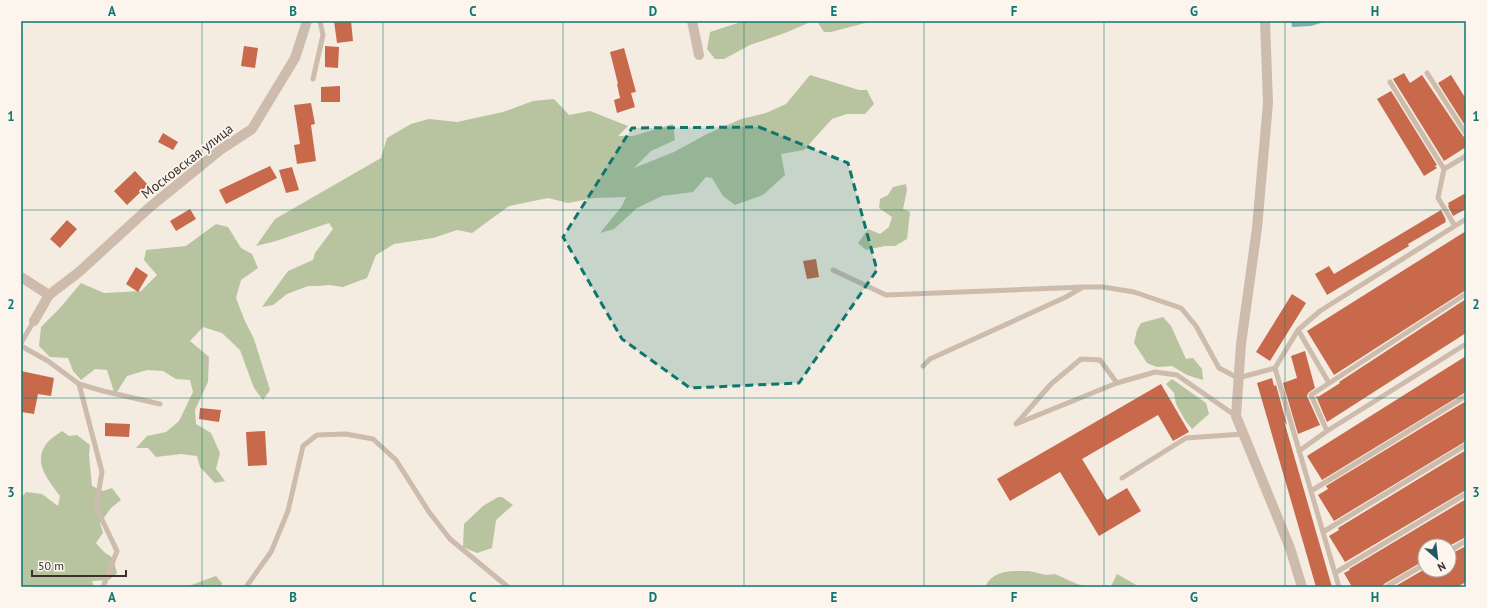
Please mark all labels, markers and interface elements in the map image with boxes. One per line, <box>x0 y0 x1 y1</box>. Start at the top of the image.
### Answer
text: A <box>108 3 116 20</box>
text: B <box>289 3 297 20</box>
text: C <box>469 3 477 20</box>
text: D <box>649 3 657 20</box>
text: E <box>831 3 838 20</box>
text: F <box>1011 3 1018 20</box>
text: G <box>1190 3 1198 20</box>
text: H <box>1371 3 1379 20</box>
text: 1 <box>7 108 15 125</box>
text: 1 <box>1472 108 1480 125</box>
street label: Московская улица <box>137 119 237 203</box>
text: 2 <box>7 296 15 313</box>
text: 2 <box>1472 296 1480 313</box>
text: 3 <box>7 484 15 501</box>
text: 3 <box>1472 484 1480 501</box>
north arrow <box>1417 538 1457 578</box>
scale bar <box>32 552 126 578</box>
text: 50 m <box>38 558 64 573</box>
text: N <box>1435 559 1448 575</box>
text: A <box>108 589 116 606</box>
text: B <box>289 589 297 606</box>
text: C <box>469 589 477 606</box>
text: D <box>649 589 657 606</box>
text: E <box>831 589 838 606</box>
text: F <box>1011 589 1018 606</box>
text: G <box>1190 589 1198 606</box>
text: H <box>1371 589 1379 606</box>

